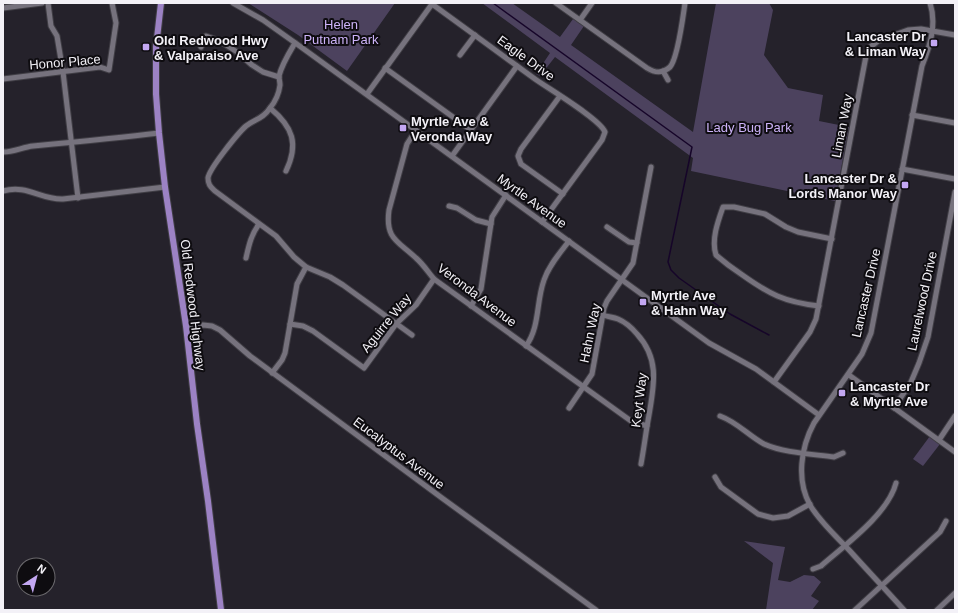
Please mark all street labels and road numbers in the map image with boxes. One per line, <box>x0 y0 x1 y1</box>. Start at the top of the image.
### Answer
street label: Eagle Drive <box>494 32 558 84</box>
street label: Honor Place <box>29 51 101 73</box>
street label: Liman Way <box>828 92 856 159</box>
street label: Myrtle Avenue <box>494 171 570 231</box>
street label: Old Redwood Highway <box>177 238 209 372</box>
street label: Lancaster Drive <box>848 247 884 339</box>
street label: Laurelwood Drive <box>904 250 940 352</box>
street label: Veronda Avenue <box>434 260 520 330</box>
street label: Aguirre Way <box>358 290 414 355</box>
street label: Hahn Way <box>576 302 604 364</box>
street label: Keyt Way <box>628 371 650 428</box>
street label: Eucalyptus Avenue <box>350 414 448 492</box>

